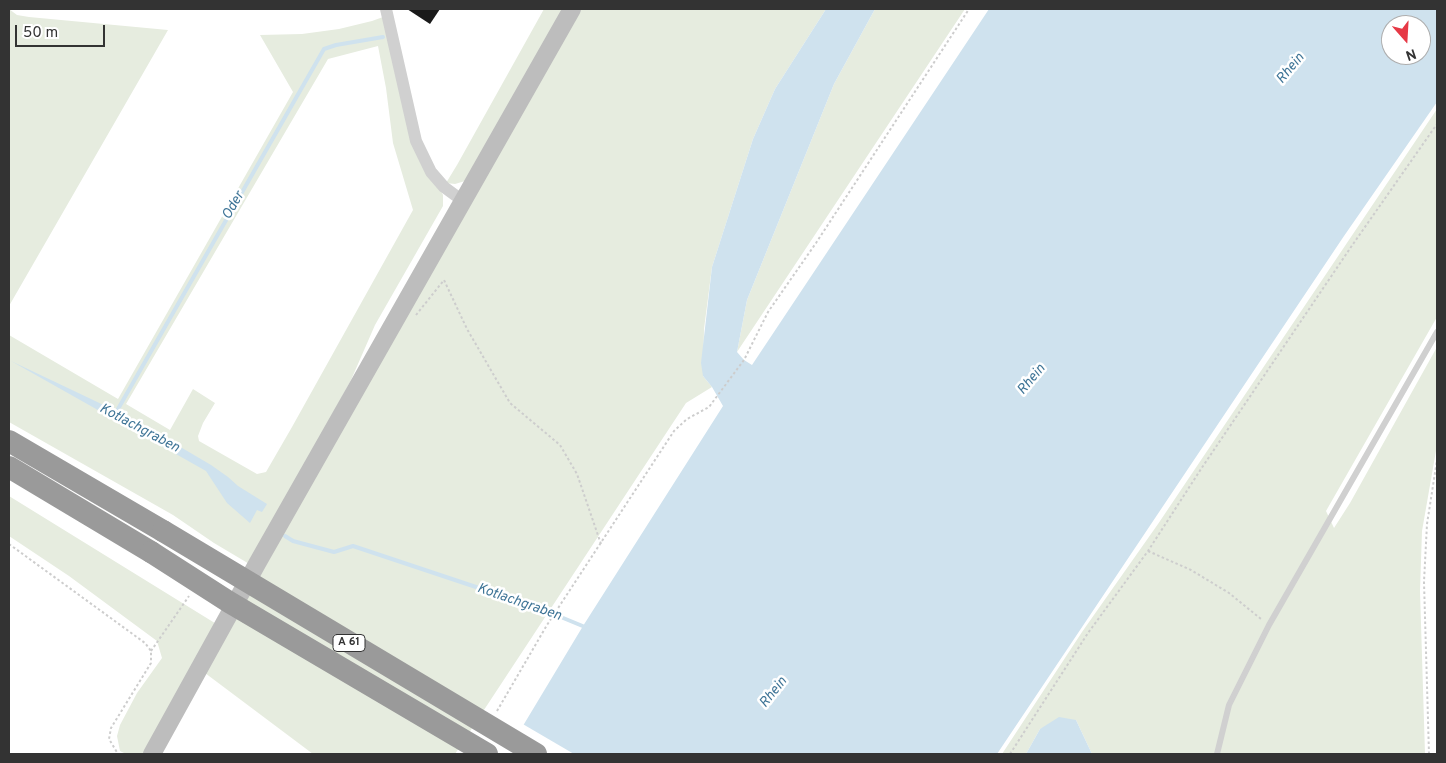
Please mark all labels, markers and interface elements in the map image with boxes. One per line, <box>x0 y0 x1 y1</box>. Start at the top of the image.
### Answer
scale bar <box>18 15 108 47</box>
north arrow <box>1381 15 1431 65</box>
text: 50 m <box>23 24 58 43</box>
text: N <box>1403 44 1418 63</box>
water label: Rhein <box>1273 50 1309 88</box>
water label: Oder <box>219 189 249 223</box>
water label: Rhein <box>1014 361 1050 399</box>
water label: Kotlachgraben <box>96 401 182 457</box>
water label: Kotlachgraben <box>475 581 563 625</box>
road number: A 61 <box>333 634 365 651</box>
water label: Rhein <box>757 674 791 712</box>

